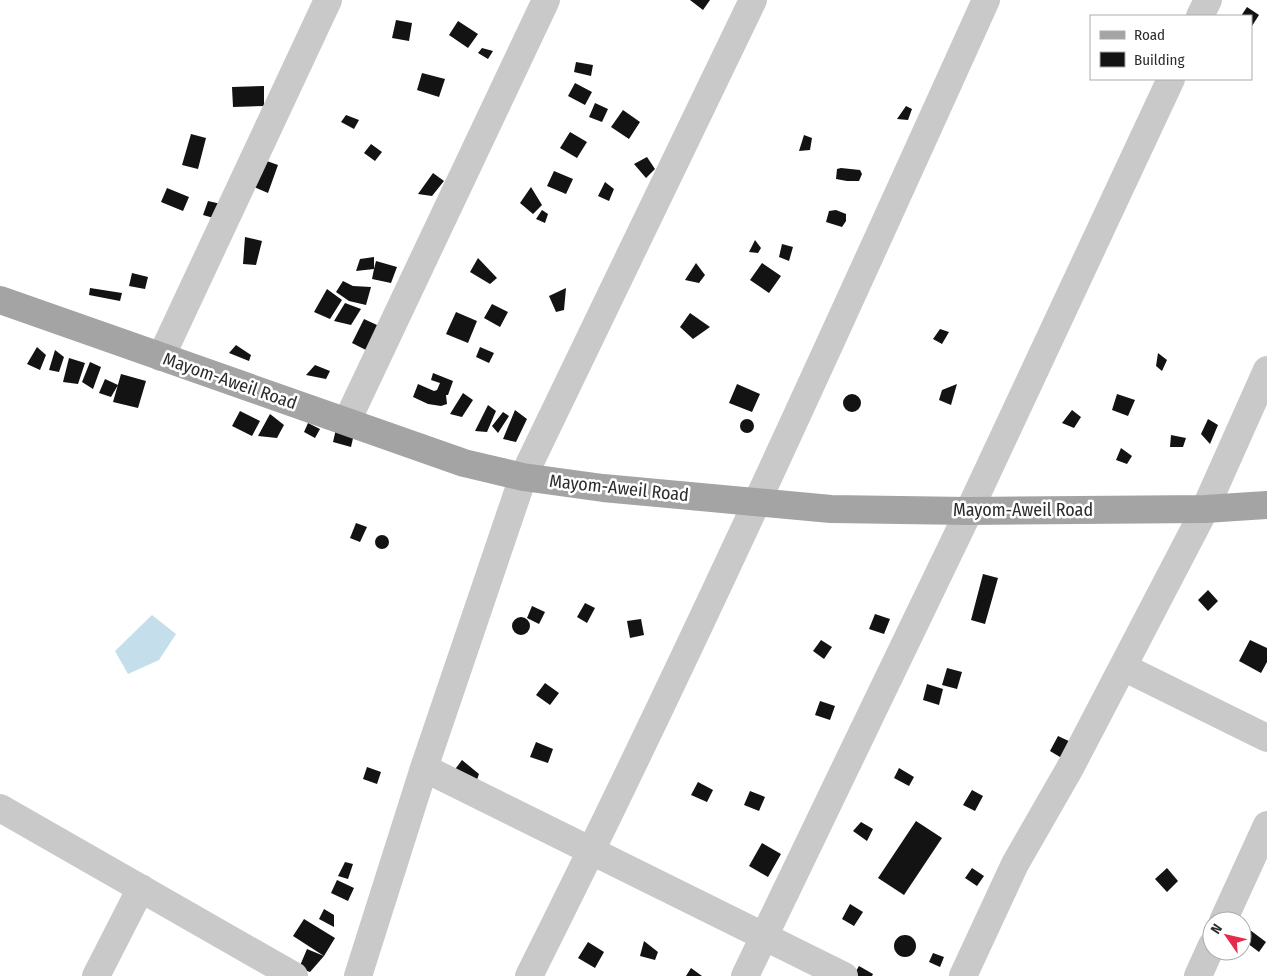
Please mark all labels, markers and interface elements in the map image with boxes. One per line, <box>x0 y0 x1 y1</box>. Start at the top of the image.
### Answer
legend <box>1090 15 1252 80</box>
text: Road <box>1134 26 1165 44</box>
text: Building <box>1134 51 1185 69</box>
street label: Mayom-Aweil Road <box>160 348 300 414</box>
street label: Mayom-Aweil Road <box>548 470 690 506</box>
street label: Mayom-Aweil Road <box>953 499 1093 521</box>
north arrow <box>1202 911 1252 961</box>
text: N <box>1207 921 1226 937</box>

